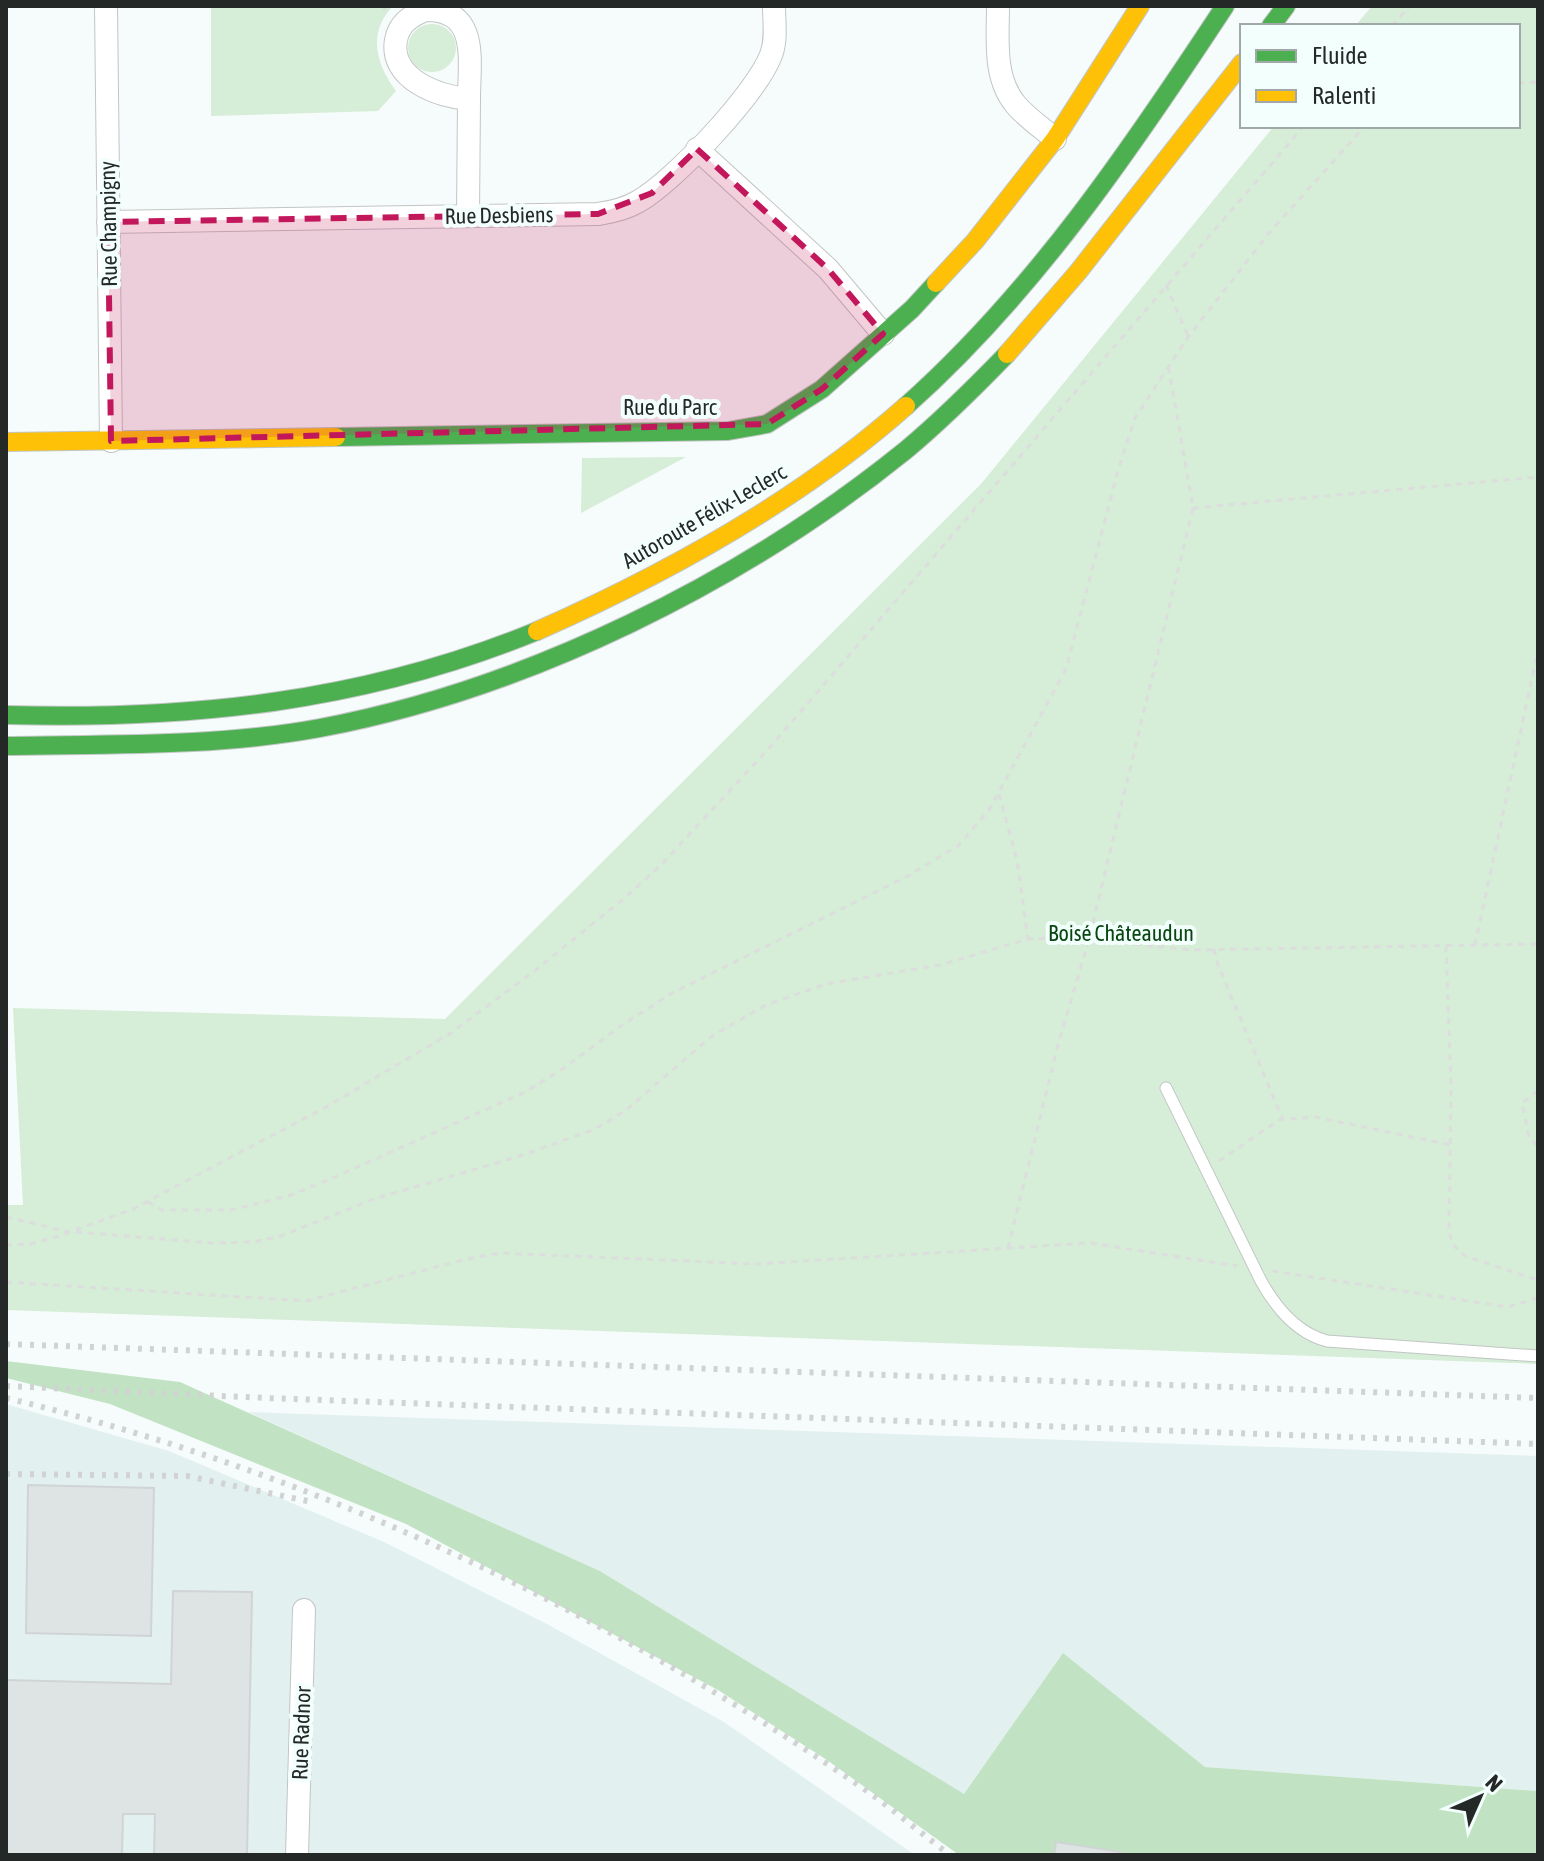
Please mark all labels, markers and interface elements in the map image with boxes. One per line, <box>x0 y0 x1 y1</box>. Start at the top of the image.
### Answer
legend <box>1240 24 1520 128</box>
text: Fluide <box>1312 42 1367 69</box>
text: Ralenti <box>1312 82 1376 109</box>
street label: Rue Champigny <box>94 161 122 287</box>
street label: Rue Desbiens <box>444 201 554 229</box>
street label: Rue du Parc <box>623 394 718 420</box>
street label: Autoroute Félix-Leclerc <box>617 458 791 573</box>
park label: Boisé Châteaudun <box>1048 920 1194 946</box>
street label: Rue Radnor <box>286 1685 316 1780</box>
north arrow <box>1440 1757 1520 1837</box>
text: N <box>1480 1769 1508 1797</box>

